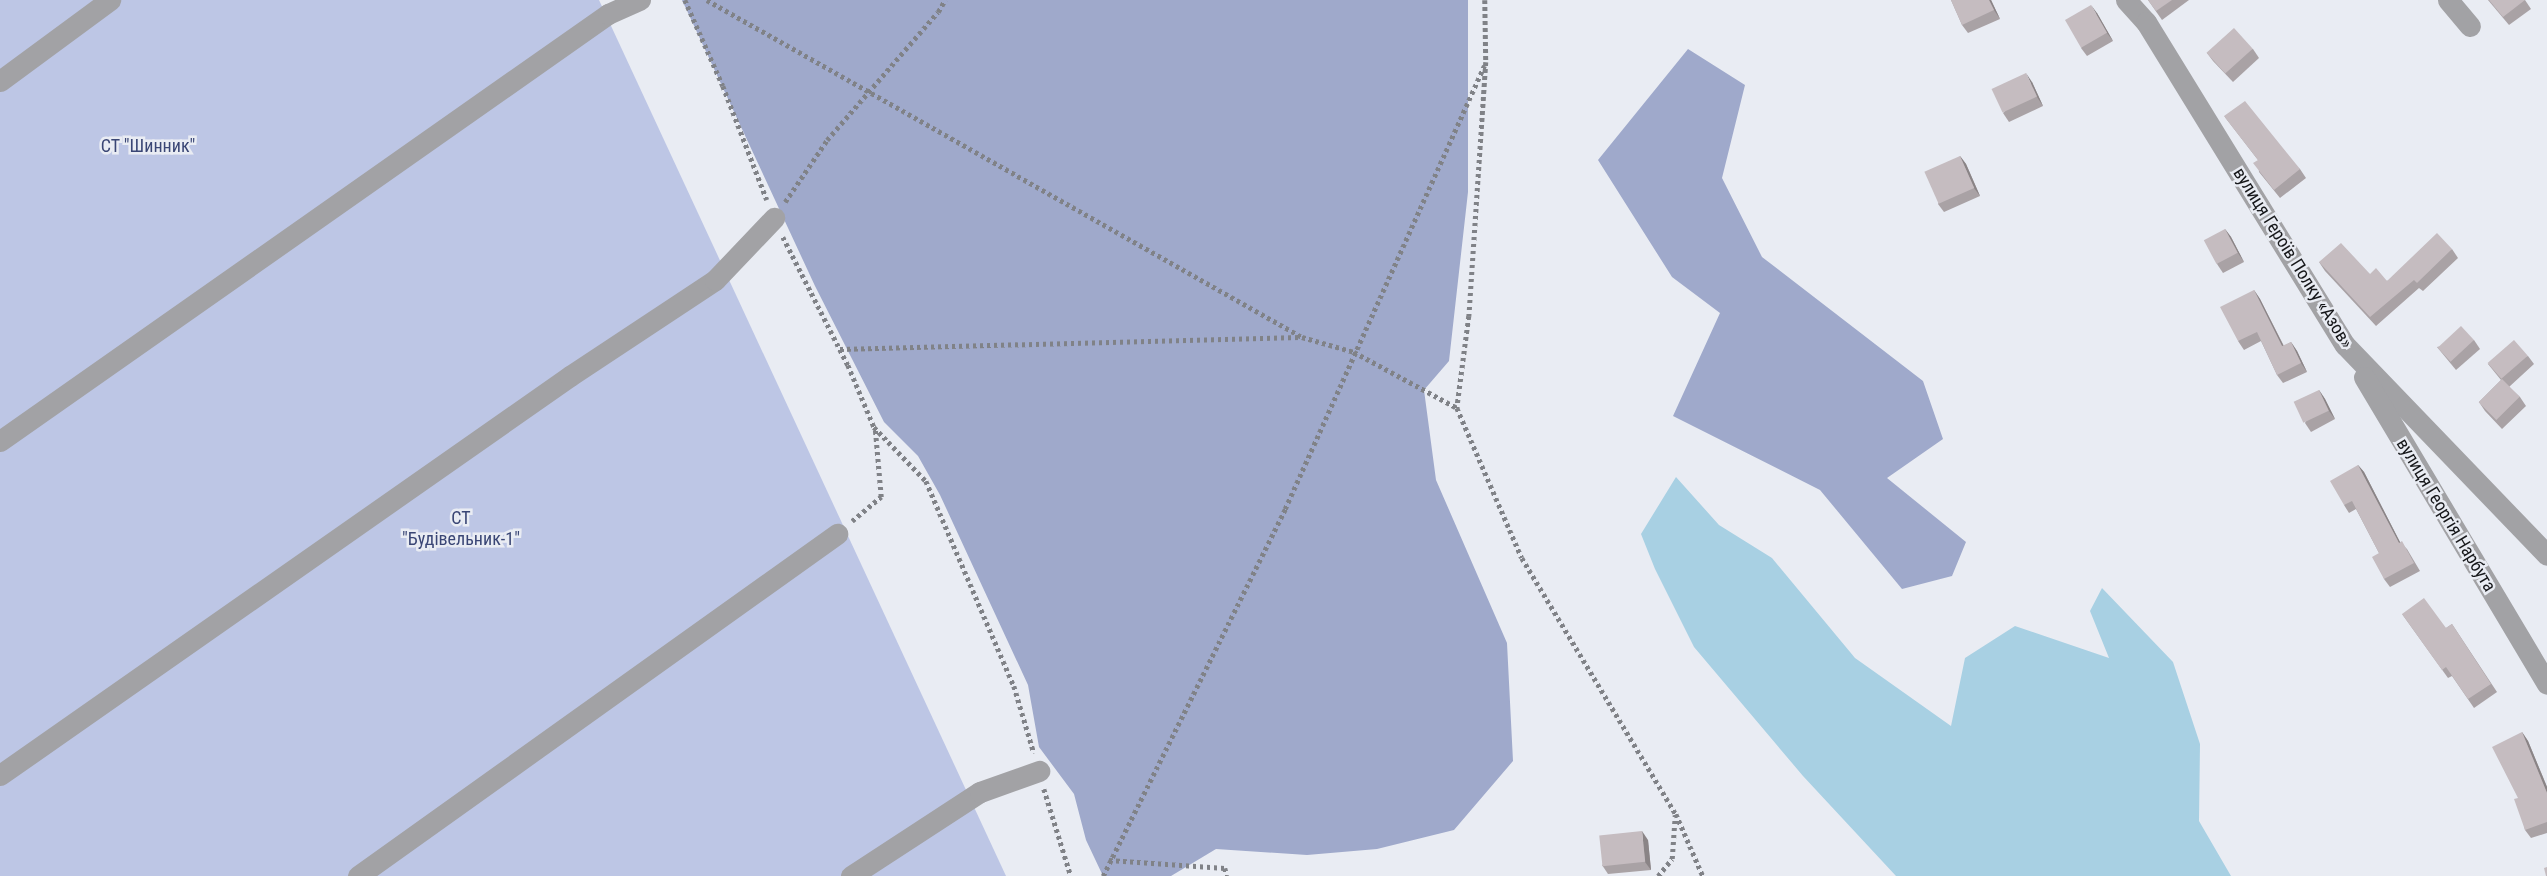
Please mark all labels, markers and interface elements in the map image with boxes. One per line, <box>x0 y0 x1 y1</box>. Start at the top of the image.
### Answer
park label: СТ "Шинник" <box>101 135 195 157</box>
street label: вулиця Героїв Полку «Азов» <box>2229 164 2357 352</box>
street label: вулиця Георгія Нарбута <box>2392 434 2500 596</box>
park label: СТ "Будівельник-1" <box>402 508 520 550</box>

